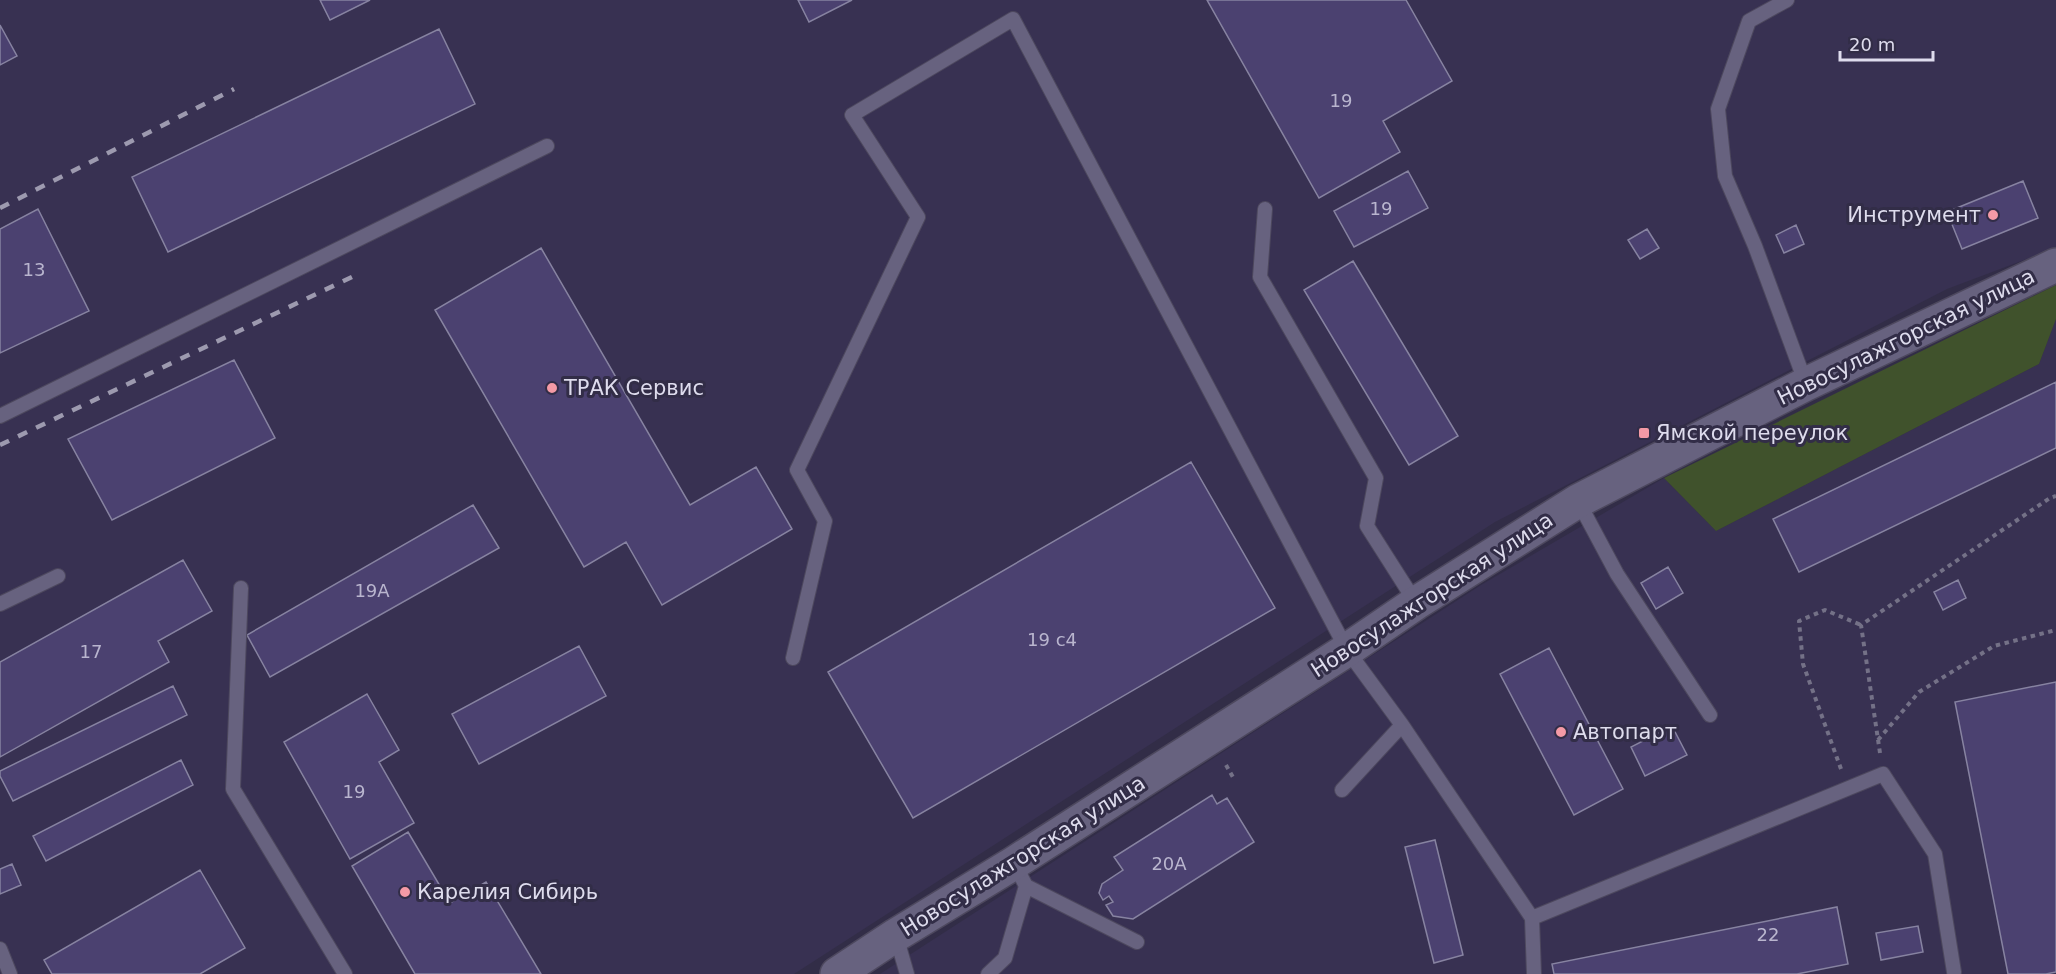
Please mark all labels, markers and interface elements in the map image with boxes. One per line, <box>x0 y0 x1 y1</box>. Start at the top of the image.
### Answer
scale bar <box>1840 24 1933 62</box>
text: 20 m <box>1849 34 1895 55</box>
house number: 19 <box>1330 90 1352 111</box>
house number: 19 <box>1370 198 1392 219</box>
place label: Инструмент <box>1847 203 1981 227</box>
marker: Инструмент <box>1986 208 2000 222</box>
house number: 13 <box>23 259 45 280</box>
street label: Новосулажгорская улица <box>1773 264 2039 410</box>
place label: ТРАК Сервис <box>563 376 704 400</box>
marker: ТРАК Сервис <box>545 381 559 395</box>
place label: Ямской переулок <box>1656 421 1848 445</box>
marker: Ямской переулок <box>1637 426 1651 440</box>
street label: Новосулажгорская улица <box>1307 508 1557 682</box>
house number: 19А <box>354 580 390 601</box>
house number: 19 с4 <box>1027 629 1077 650</box>
house number: 17 <box>80 641 102 662</box>
place label: Автопарт <box>1573 720 1677 744</box>
marker: Автопарт <box>1554 725 1568 739</box>
street label: Новосулажгорская улица <box>897 771 1149 941</box>
house number: 19 <box>343 781 365 802</box>
house number: 20А <box>1151 853 1187 874</box>
place label: Карелия Сибирь <box>417 880 598 904</box>
marker: Карелия Сибирь <box>398 885 412 899</box>
house number: 22 <box>1757 924 1779 945</box>

